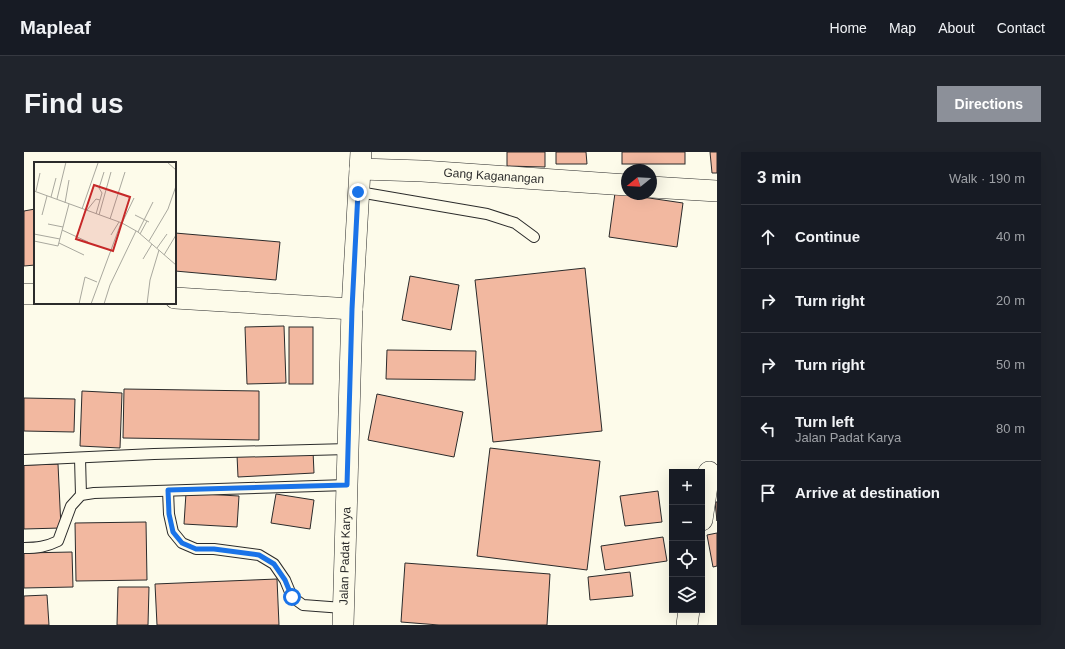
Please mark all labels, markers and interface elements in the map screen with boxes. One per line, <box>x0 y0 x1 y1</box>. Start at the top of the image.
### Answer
text: Mapleaf <box>20 17 91 38</box>
text: Home <box>830 20 867 36</box>
text: Map <box>889 20 916 36</box>
text: About <box>938 20 975 36</box>
text: Contact <box>997 20 1045 36</box>
button: Directions <box>937 86 1041 122</box>
text: Find us <box>24 88 124 119</box>
inset map <box>34 162 176 304</box>
north arrow <box>621 164 657 200</box>
street label: Gang Kaganangan <box>443 165 545 186</box>
text: 3 min <box>757 168 801 187</box>
text: Walk · 190 m <box>949 171 1025 186</box>
route end <box>349 183 367 201</box>
icon: ahead <box>757 226 779 248</box>
text: Continue <box>795 228 860 245</box>
text: 40 m <box>996 229 1025 244</box>
icon: right <box>757 290 779 312</box>
text: Turn right <box>795 292 865 309</box>
text: 20 m <box>996 293 1025 308</box>
icon: right <box>757 354 779 376</box>
text: Turn right <box>795 356 865 373</box>
text: 50 m <box>996 357 1025 372</box>
text: Turn left <box>795 413 854 430</box>
icon: left <box>757 418 779 440</box>
text: 80 m <box>996 421 1025 436</box>
text: Jalan Padat Karya <box>795 430 901 445</box>
map controls <box>669 469 705 613</box>
button: + <box>669 469 705 505</box>
icon: arrive <box>757 482 779 504</box>
text: Arrive at destination <box>795 484 940 501</box>
button: − <box>669 505 705 541</box>
street label: Jalan Padat Karya <box>337 506 353 605</box>
button: locate <box>669 541 705 577</box>
button: layers <box>669 577 705 613</box>
route start <box>283 588 301 606</box>

